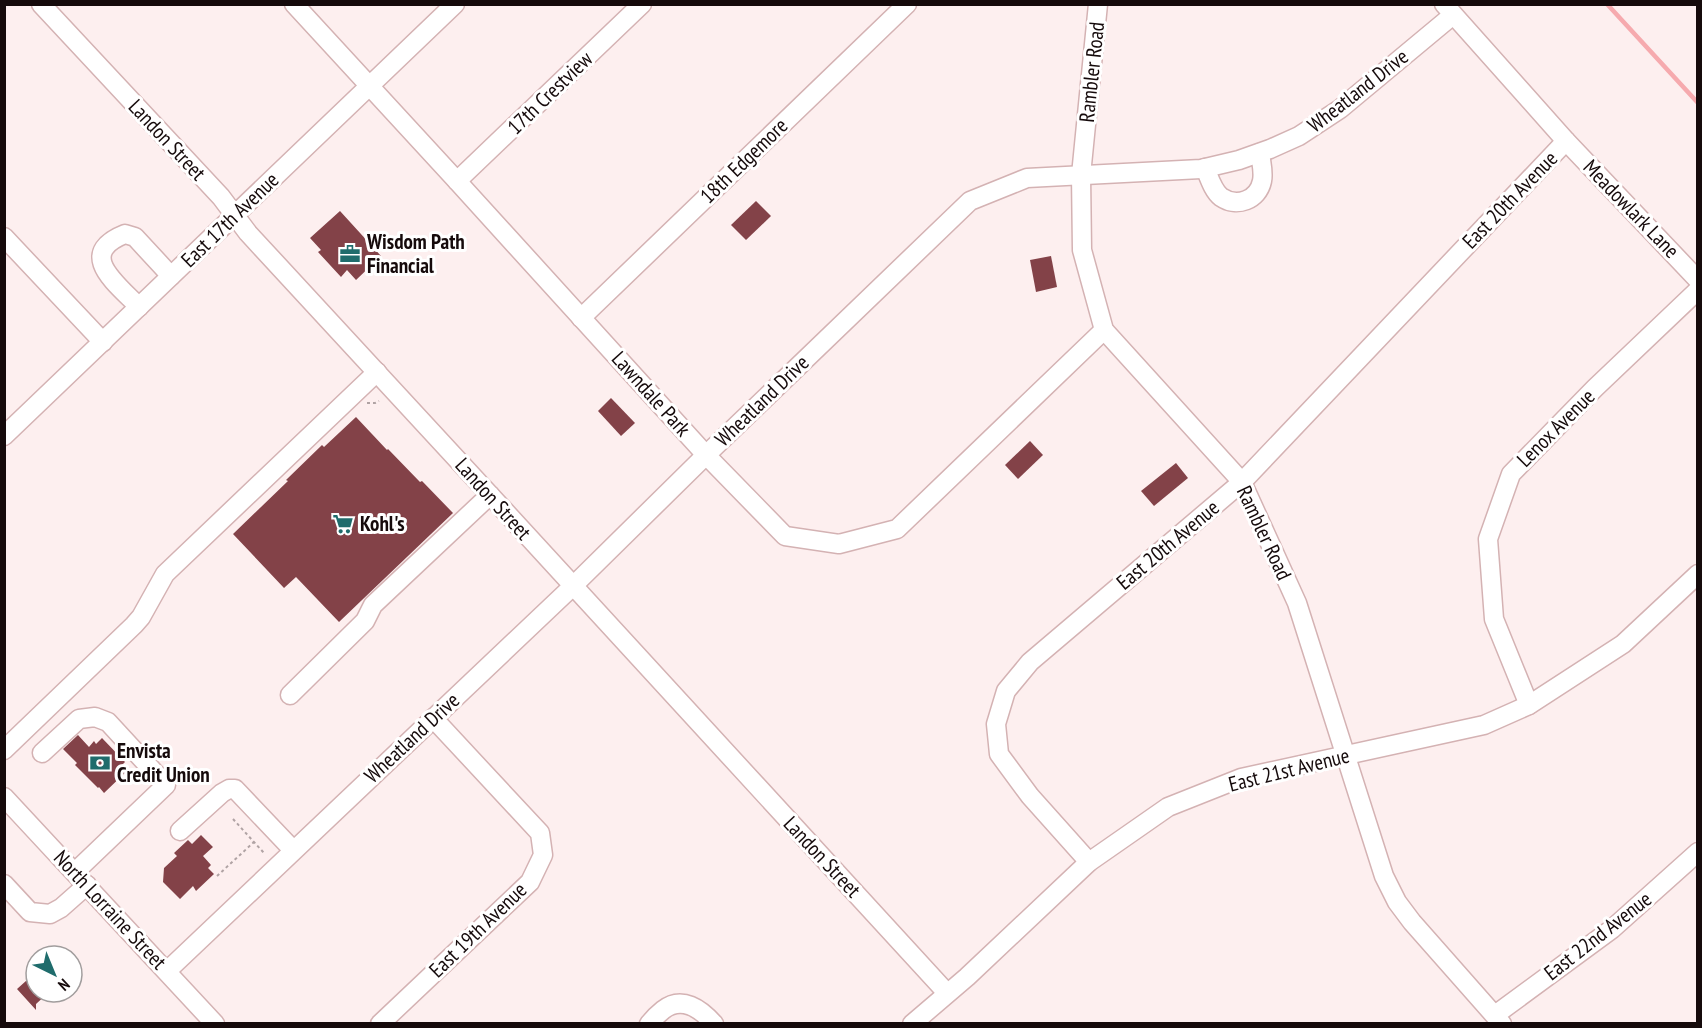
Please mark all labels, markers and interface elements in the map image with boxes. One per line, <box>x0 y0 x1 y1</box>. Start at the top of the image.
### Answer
street label: Rambler Road <box>1073 20 1110 124</box>
street label: Wheatland Drive <box>1302 43 1413 138</box>
street label: 17th Crestview <box>501 45 598 140</box>
street label: Landon Street <box>123 93 212 186</box>
street label: 18th Edgemore <box>694 112 793 209</box>
street label: East 20th Avenue <box>1456 145 1563 254</box>
street label: Meadowlark Lane <box>1578 154 1685 264</box>
street label: East 17th Avenue <box>175 166 284 273</box>
place label: Wisdom Path Financial <box>366 228 465 279</box>
office icon: Wisdom Path Financial <box>338 242 362 266</box>
street label: Lawndale Park <box>606 346 697 442</box>
street label: Wheatland Drive <box>709 349 814 452</box>
street label: Lenox Avenue <box>1511 383 1600 472</box>
street label: Landon Street <box>449 452 537 546</box>
street label: Rambler Road <box>1231 481 1298 584</box>
street label: East 20th Avenue <box>1111 494 1224 595</box>
place label: Kohl's <box>360 510 405 537</box>
supermarket icon: Kohl's <box>331 512 355 536</box>
street label: Wheatland Drive <box>358 687 465 789</box>
place label: Envista Credit Union <box>117 737 210 788</box>
street label: East 21st Avenue <box>1226 741 1352 798</box>
bank icon: Envista Credit Union <box>88 751 112 775</box>
street label: Landon Street <box>778 810 867 903</box>
street label: North Lorraine Street <box>48 844 173 975</box>
street label: East 19th Avenue <box>423 876 532 983</box>
street label: East 22nd Avenue <box>1539 885 1657 986</box>
north arrow <box>24 944 84 1004</box>
text: N <box>54 975 74 995</box>

